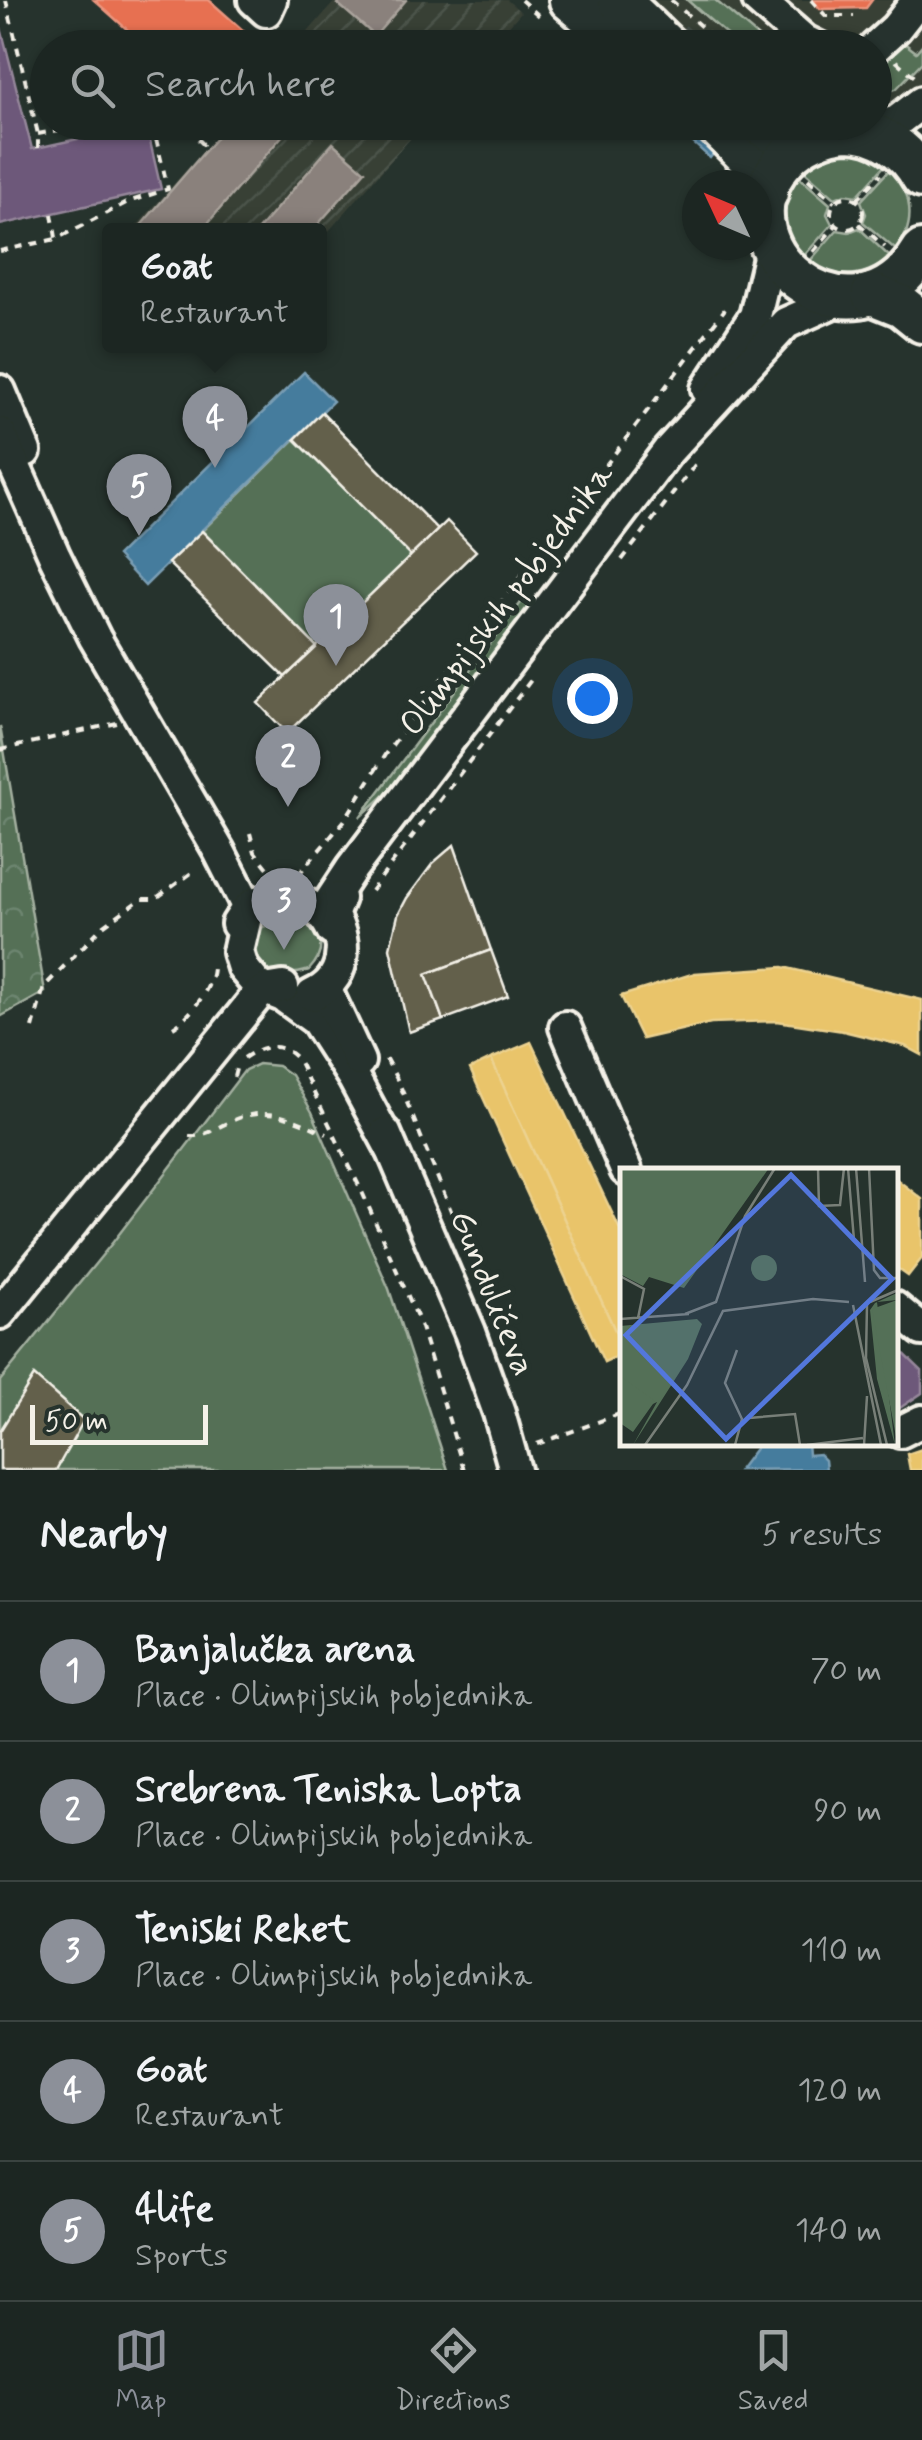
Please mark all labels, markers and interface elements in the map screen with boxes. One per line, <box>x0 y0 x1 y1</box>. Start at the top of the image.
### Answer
search box <box>30 30 892 140</box>
icon: search <box>65 58 120 113</box>
text: Search here <box>145 61 336 110</box>
north arrow <box>682 170 772 260</box>
popup <box>102 223 327 353</box>
text: Goat <box>140 243 213 292</box>
text: Restaurant <box>140 292 289 334</box>
pin: 4 <box>182 386 248 468</box>
street label: Olimpijskih pobjednika <box>389 453 625 746</box>
pin: 5 <box>106 454 172 536</box>
pin: 1 <box>304 584 368 666</box>
your location <box>567 673 618 724</box>
pin: 2 <box>256 724 320 807</box>
pin: 3 <box>252 868 316 950</box>
inset map <box>620 1168 897 1445</box>
street label: Gundulićeva <box>438 1203 546 1383</box>
scale bar <box>30 1400 208 1444</box>
text: 50 m <box>45 1404 108 1441</box>
text: Nearby <box>40 1508 168 1563</box>
text: 5 results <box>762 1514 882 1556</box>
text: Banjalučka arena <box>135 1626 415 1675</box>
text: 1 <box>65 1650 80 1692</box>
text: 70 m <box>810 1650 882 1692</box>
text: Place · Olimpijskih pobjednika <box>135 1675 532 1717</box>
text: Srebrena Teniska Lopta <box>135 1766 522 1815</box>
text: 2 <box>65 1790 80 1832</box>
text: 90 m <box>814 1790 882 1832</box>
text: Place · Olimpijskih pobjednika <box>135 1815 532 1857</box>
text: Teniski Reket <box>135 1906 351 1955</box>
text: 3 <box>65 1930 80 1972</box>
text: 110 m <box>801 1930 882 1972</box>
text: Place · Olimpijskih pobjednika <box>135 1955 532 1997</box>
text: Goat <box>135 2046 208 2095</box>
text: 4 <box>63 2070 82 2112</box>
text: 120 m <box>797 2070 882 2112</box>
text: Restaurant <box>135 2095 284 2137</box>
text: 4life <box>135 2186 214 2235</box>
text: 5 <box>63 2210 82 2252</box>
text: 140 m <box>795 2210 882 2252</box>
text: Sports <box>135 2235 228 2277</box>
tab: Map <box>114 2323 169 2420</box>
tab: Directions <box>396 2323 511 2420</box>
tab: Saved <box>738 2323 808 2420</box>

